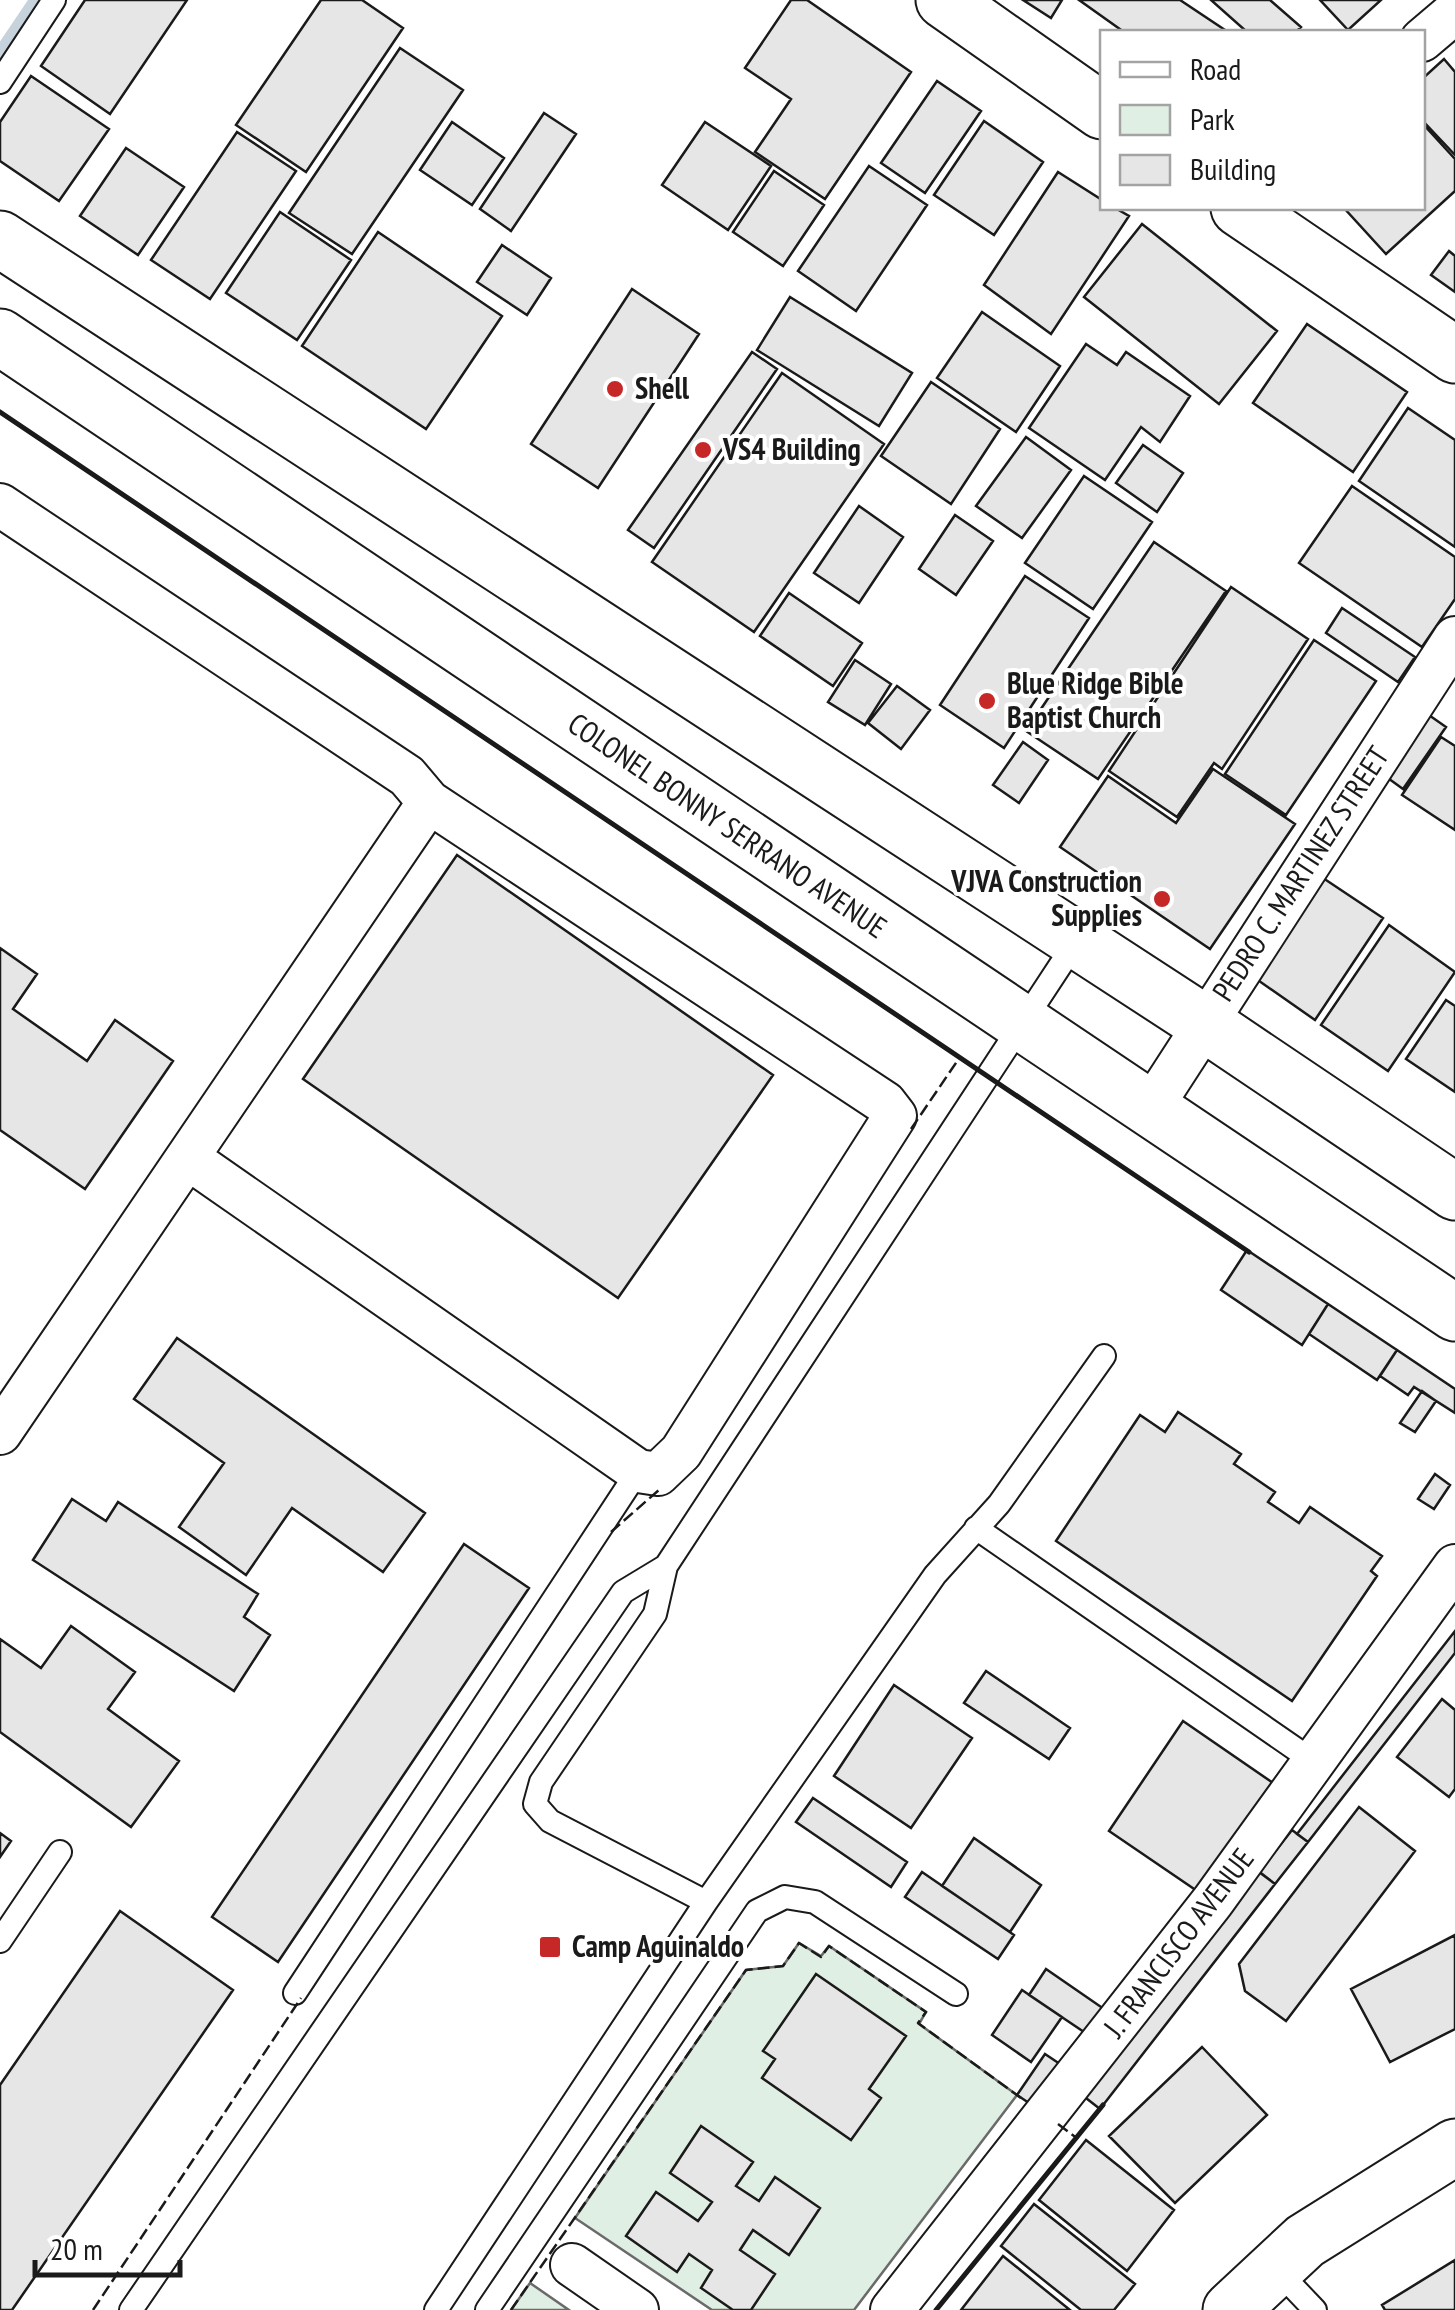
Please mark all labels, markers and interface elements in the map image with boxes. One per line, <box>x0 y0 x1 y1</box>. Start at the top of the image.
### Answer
legend <box>1100 30 1425 210</box>
text: Road <box>1190 49 1241 88</box>
text: Park <box>1190 99 1235 138</box>
text: Building <box>1190 149 1276 188</box>
place label: Shell <box>635 368 690 407</box>
marker: Shell <box>604 378 626 400</box>
place label: VS4 Building <box>722 429 861 468</box>
marker: VS4 Building <box>692 439 714 461</box>
place label: Blue Ridge Bible Baptist Church <box>1007 663 1184 736</box>
marker: Blue Ridge Bible Baptist Church <box>976 690 998 712</box>
street label: COLONEL BONNY SERRANO AVENUE <box>561 703 895 946</box>
street label: PEDRO C. MARTINEZ STREET <box>1203 738 1397 1008</box>
place label: VJVA Construction Supplies <box>950 861 1142 934</box>
marker: VJVA Construction Supplies <box>1151 888 1173 910</box>
street label: J. FRANCISCO AVENUE <box>1093 1840 1262 2045</box>
place label: Camp Aguinaldo <box>572 1926 744 1965</box>
marker: Camp Aguinaldo <box>537 1934 563 1960</box>
scale bar <box>35 2215 180 2277</box>
text: 20 m <box>50 2229 103 2268</box>

